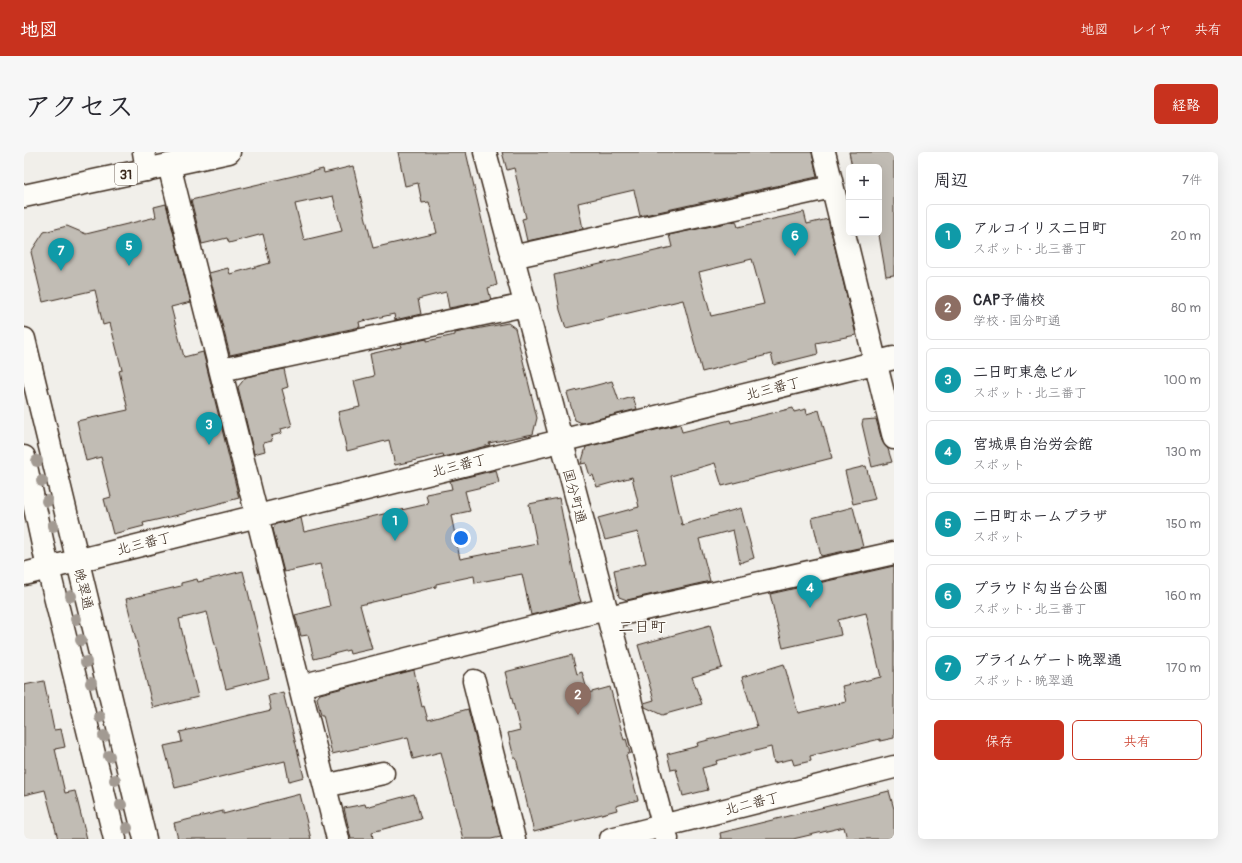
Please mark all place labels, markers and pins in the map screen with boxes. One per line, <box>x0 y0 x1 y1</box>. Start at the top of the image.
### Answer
pin: 6 <box>782 223 808 256</box>
pin: 5 <box>116 233 142 266</box>
pin: 7 <box>48 238 74 271</box>
pin: 3 <box>196 412 222 445</box>
pin: 1 <box>382 508 408 541</box>
pin: 4 <box>797 575 823 608</box>
pin: 2 <box>565 682 591 715</box>

